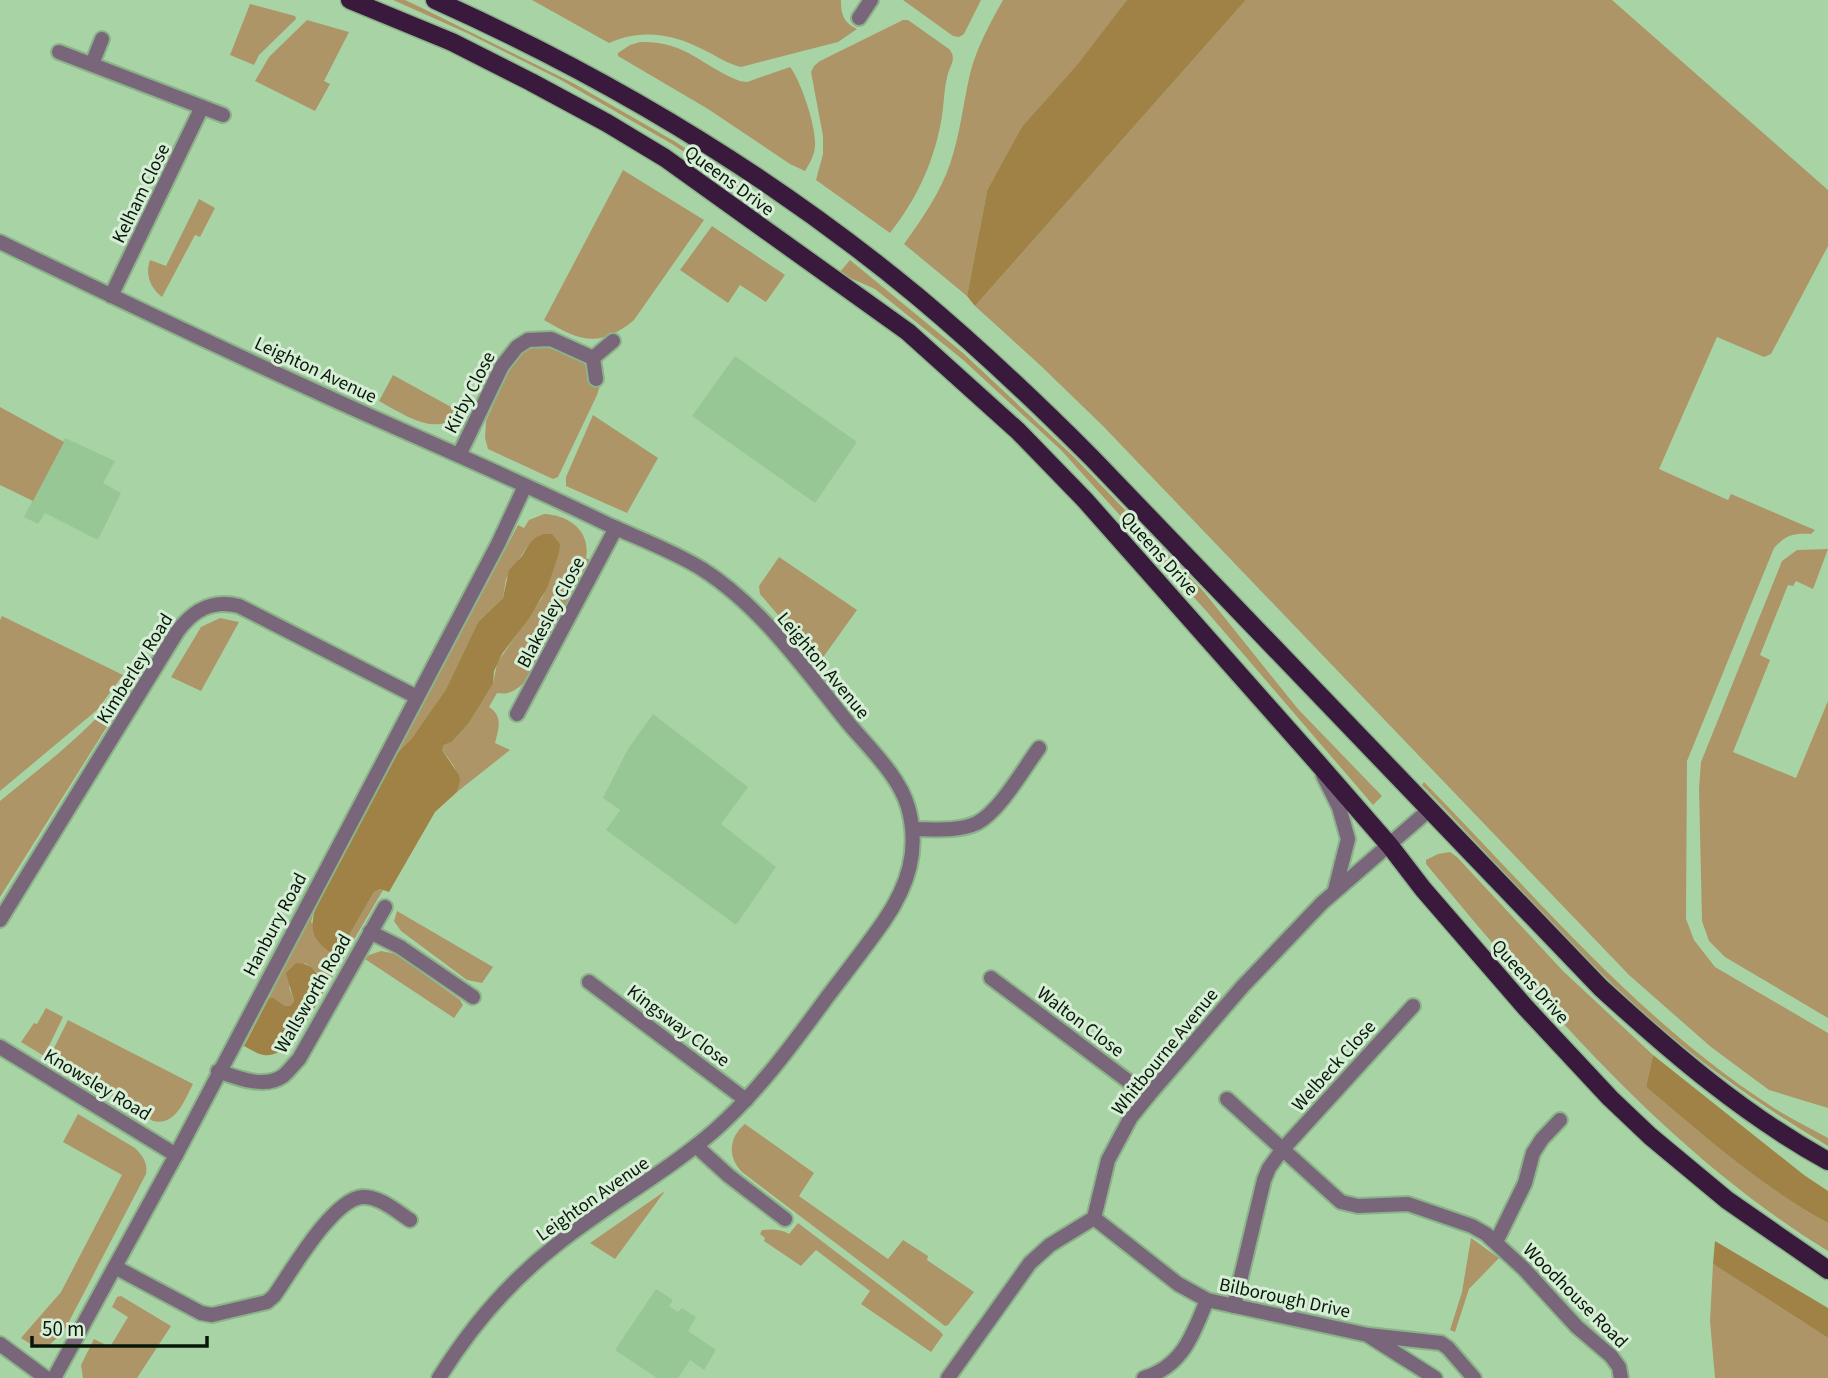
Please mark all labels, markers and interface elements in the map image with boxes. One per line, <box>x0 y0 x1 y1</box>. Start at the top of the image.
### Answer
street label: Kelham Close <box>106 139 177 248</box>
street label: Queens Drive <box>679 139 780 223</box>
street label: Leighton Avenue <box>250 330 381 411</box>
street label: Kirby Close <box>438 347 503 438</box>
street label: Queens Drive <box>1114 506 1204 602</box>
street label: Blakesley Close <box>511 552 592 673</box>
street label: Leighton Avenue <box>770 607 876 725</box>
street label: Kimberley Road <box>90 608 180 729</box>
street label: Hanbury Road <box>237 868 314 981</box>
street label: Wallsworth Road <box>268 929 358 1058</box>
street label: Queens Drive <box>1485 934 1575 1030</box>
street label: Kingsway Close <box>621 979 735 1074</box>
street label: Walton Close <box>1031 980 1129 1064</box>
street label: Whitbourne Avenue <box>1105 983 1225 1121</box>
street label: Welbeck Close <box>1286 1014 1382 1118</box>
street label: Knowsley Road <box>38 1043 156 1128</box>
street label: Leighton Avenue <box>531 1150 655 1248</box>
street label: Woodhouse Road <box>1516 1237 1634 1355</box>
street label: Bilborough Drive <box>1217 1271 1353 1326</box>
scale bar <box>32 1304 206 1348</box>
text: 50 m <box>42 1314 84 1344</box>

